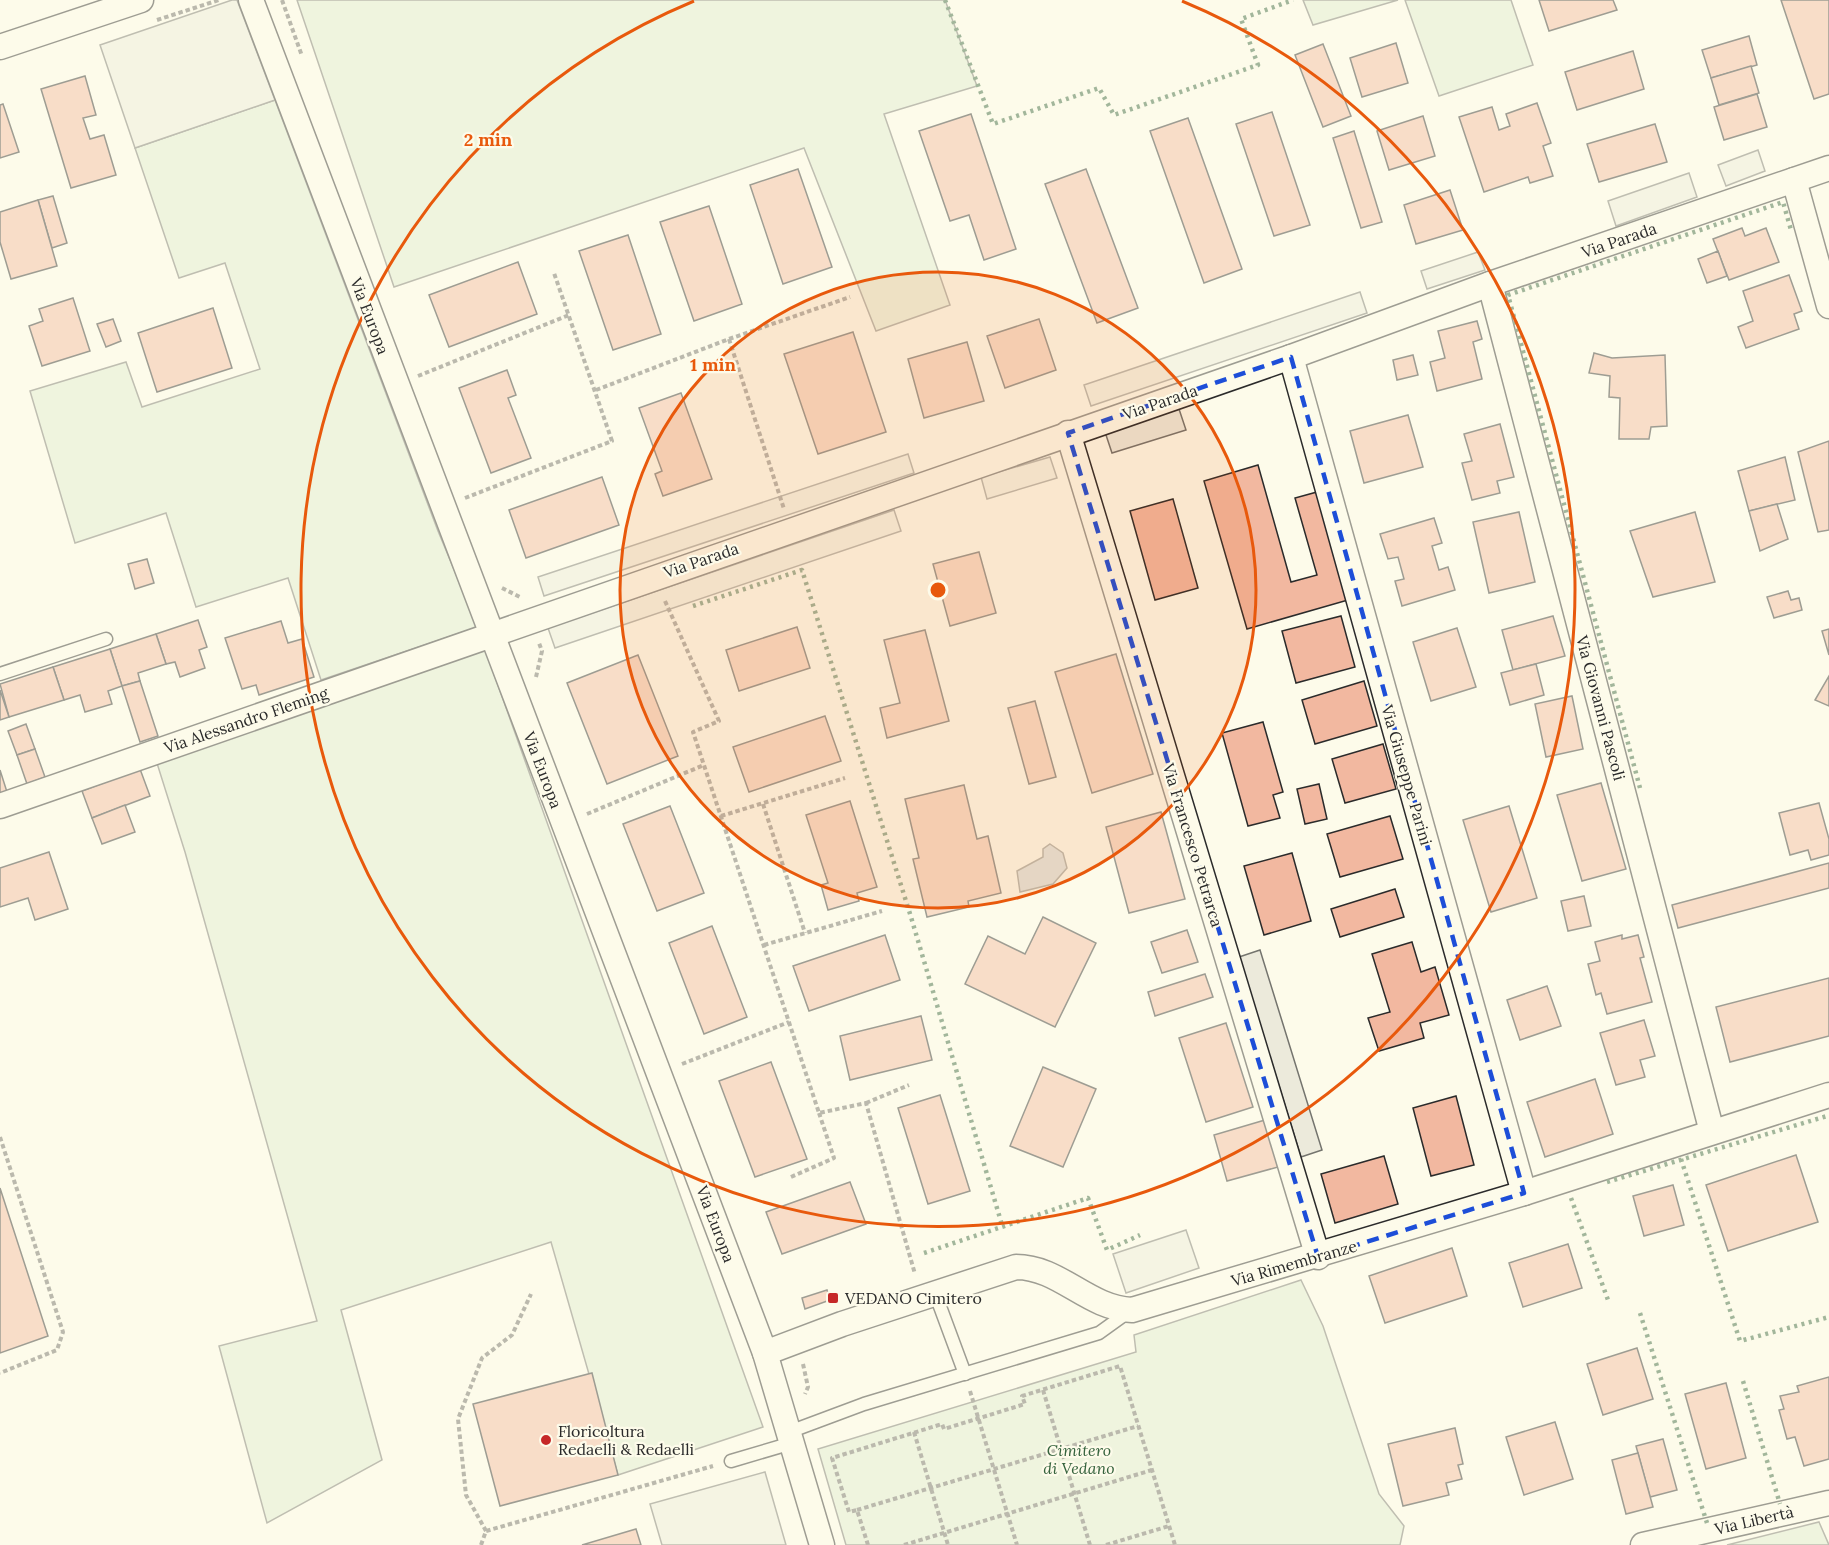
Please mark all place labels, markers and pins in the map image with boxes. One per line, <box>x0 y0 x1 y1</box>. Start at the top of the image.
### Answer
centre of rings <box>928 580 948 600</box>
place label: VEDANO Cimitero <box>844 1288 982 1308</box>
marker: VEDANO Cimitero <box>826 1291 840 1305</box>
place label: Floricoltura Redaelli & Redaelli <box>558 1421 694 1459</box>
marker: Floricoltura Redaelli & Redaelli <box>539 1433 553 1447</box>

